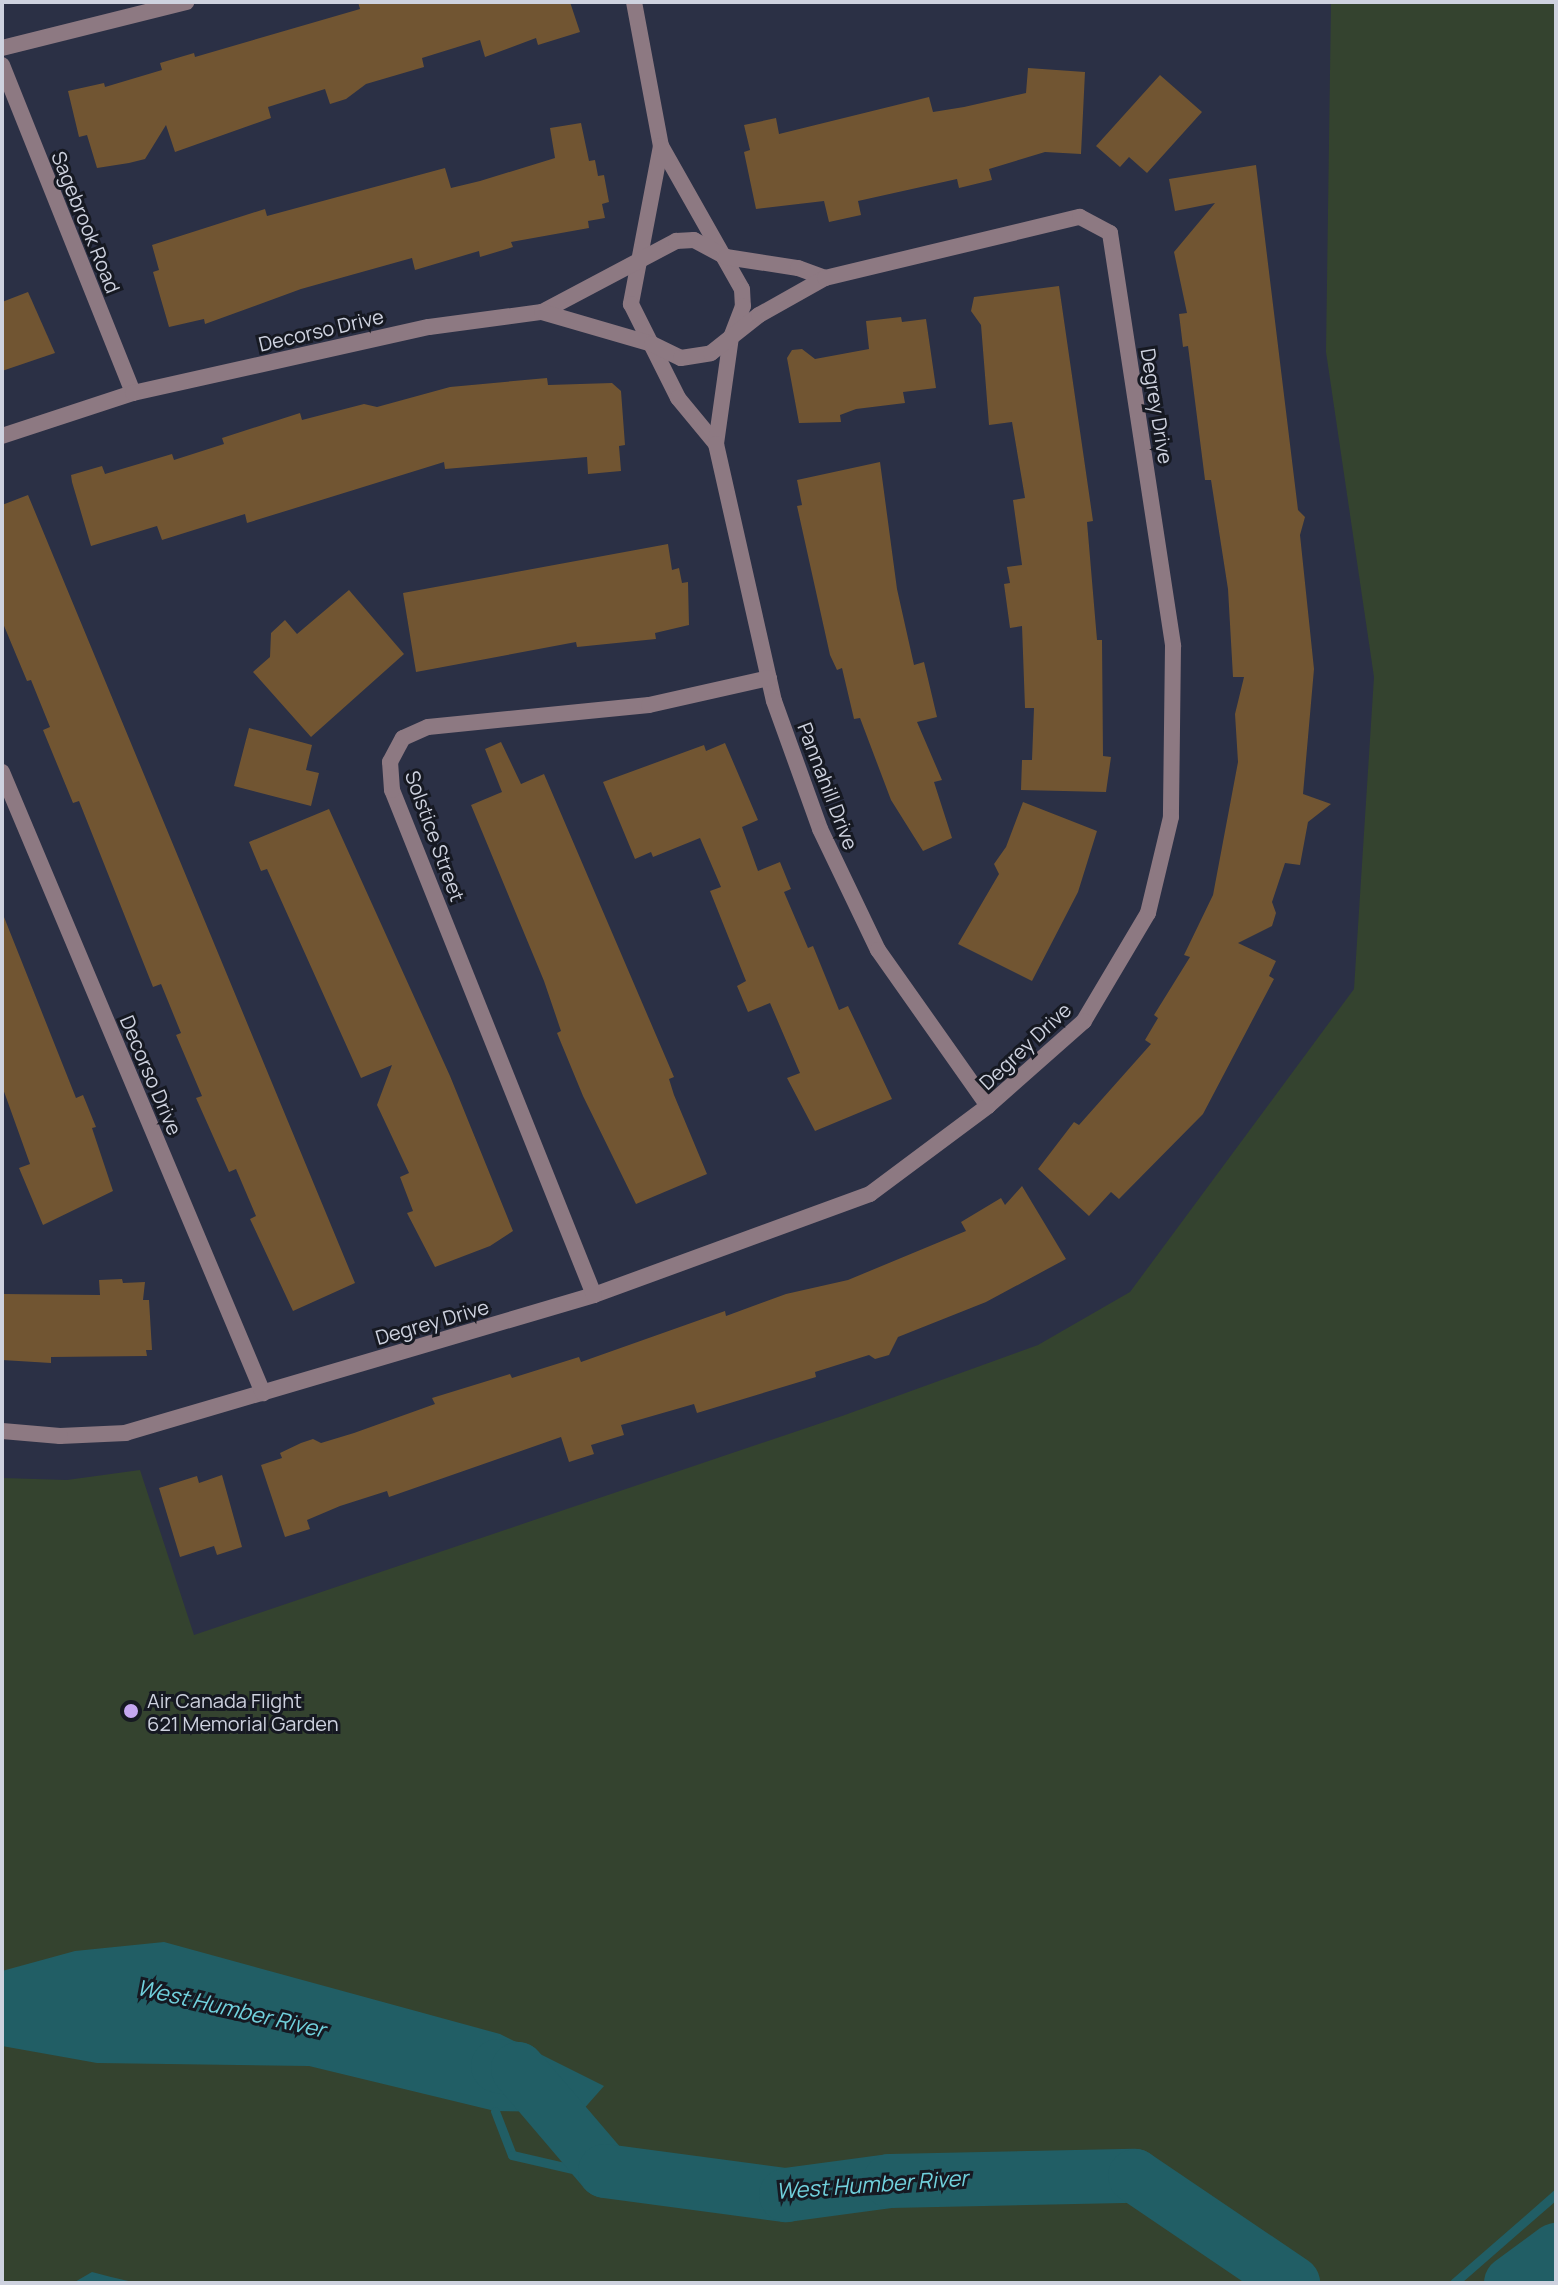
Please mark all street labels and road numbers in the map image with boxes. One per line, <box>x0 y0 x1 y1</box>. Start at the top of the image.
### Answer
street label: Sagebrook Road <box>47 148 125 296</box>
street label: Decorso Drive <box>256 304 386 356</box>
street label: Degrey Drive <box>1136 346 1178 466</box>
street label: Pannahill Drive <box>793 719 863 853</box>
street label: Solstice Street <box>400 767 470 905</box>
street label: Degrey Drive <box>974 997 1076 1095</box>
street label: Decorso Drive <box>115 1012 187 1138</box>
street label: Degrey Drive <box>373 1294 491 1350</box>

